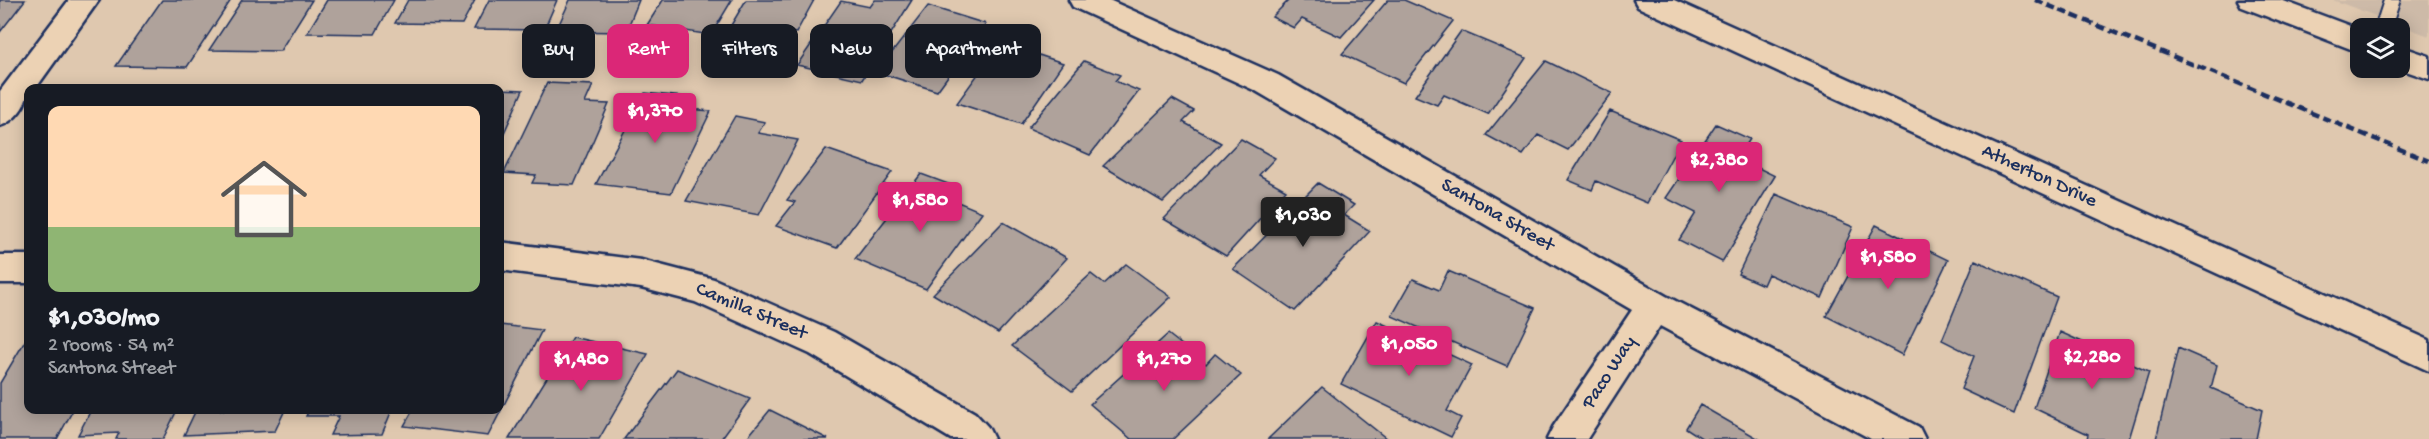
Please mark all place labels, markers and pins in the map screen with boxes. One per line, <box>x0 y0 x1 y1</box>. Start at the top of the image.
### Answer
pin: $1,370 <box>606 93 704 144</box>
pin: $2,380 <box>1670 142 1768 193</box>
pin: $1,580 <box>871 182 969 233</box>
pin: $1,030 <box>1254 197 1352 248</box>
pin: $1,580 <box>1839 239 1937 290</box>
pin: $1,050 <box>1360 326 1458 377</box>
pin: $2,280 <box>2043 339 2141 390</box>
pin: $1,480 <box>532 341 630 392</box>
pin: $1,270 <box>1115 341 1213 392</box>

